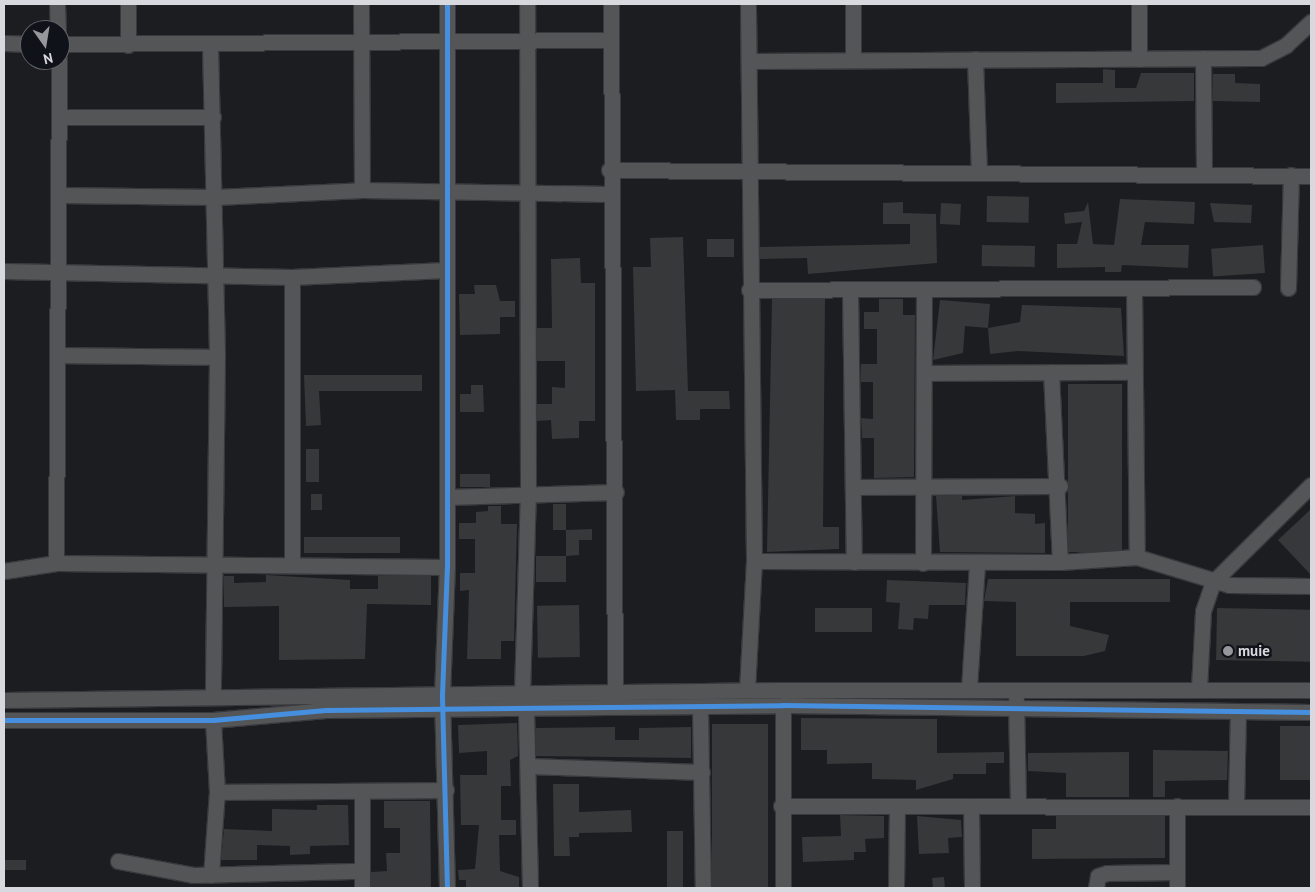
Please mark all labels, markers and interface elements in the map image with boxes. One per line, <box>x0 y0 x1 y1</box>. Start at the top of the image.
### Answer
north arrow <box>20 20 70 70</box>
text: N <box>42 49 55 68</box>
place label: muie <box>1238 642 1270 660</box>
marker: muie <box>1222 645 1234 657</box>

